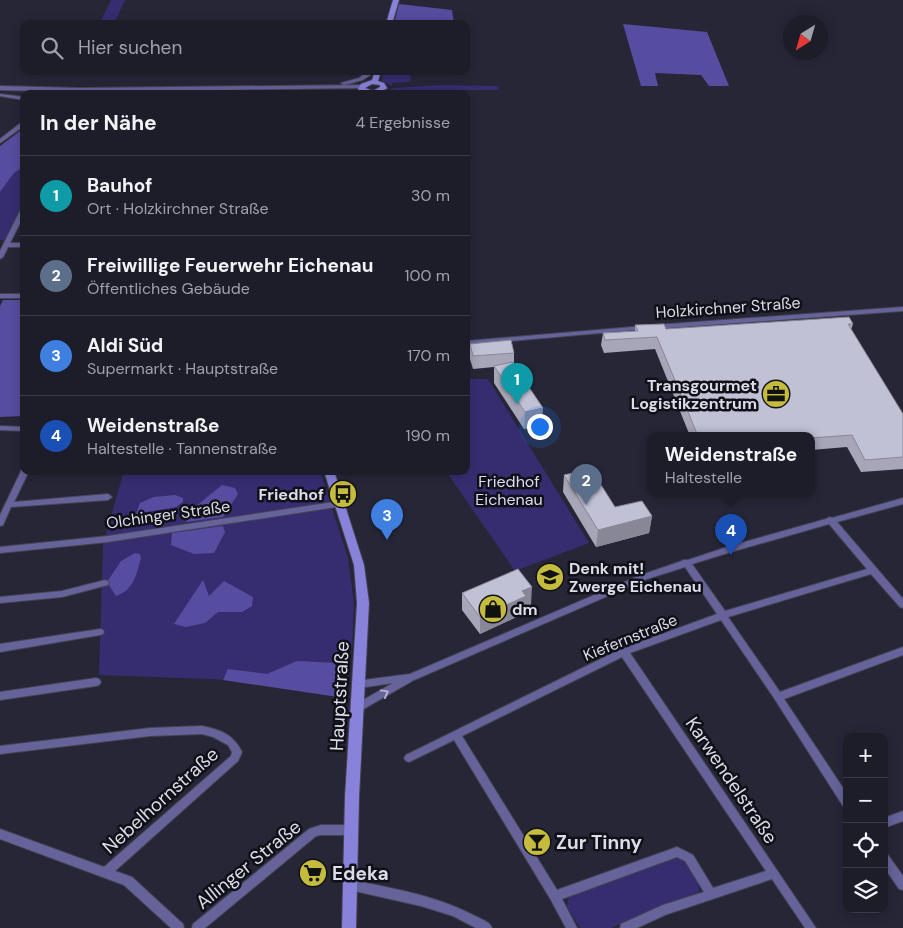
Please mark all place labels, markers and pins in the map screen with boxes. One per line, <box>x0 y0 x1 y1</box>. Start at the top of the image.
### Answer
pin: 1 <box>501 363 533 404</box>
place label: Transgourmet Logistikzentrum <box>631 375 757 414</box>
office icon: Transgourmet Logistikzentrum <box>761 379 791 409</box>
pin: 2 <box>570 464 602 505</box>
bus stop icon: Friedhof <box>328 479 358 509</box>
place label: Friedhof <box>258 484 324 505</box>
pin: 3 <box>371 499 403 540</box>
pin: 4 <box>715 514 747 555</box>
place label: Denk mit! Zwerge Eichenau <box>569 558 702 597</box>
school or university icon: Denk mit! Zwerge Eichenau <box>535 562 565 592</box>
shop icon: dm <box>478 594 508 624</box>
place label: dm <box>512 599 538 620</box>
bar icon: Zur Tinny <box>522 827 552 857</box>
place label: Zur Tinny <box>556 830 643 855</box>
supermarket icon: Edeka <box>298 858 328 888</box>
place label: Edeka <box>332 861 389 886</box>

